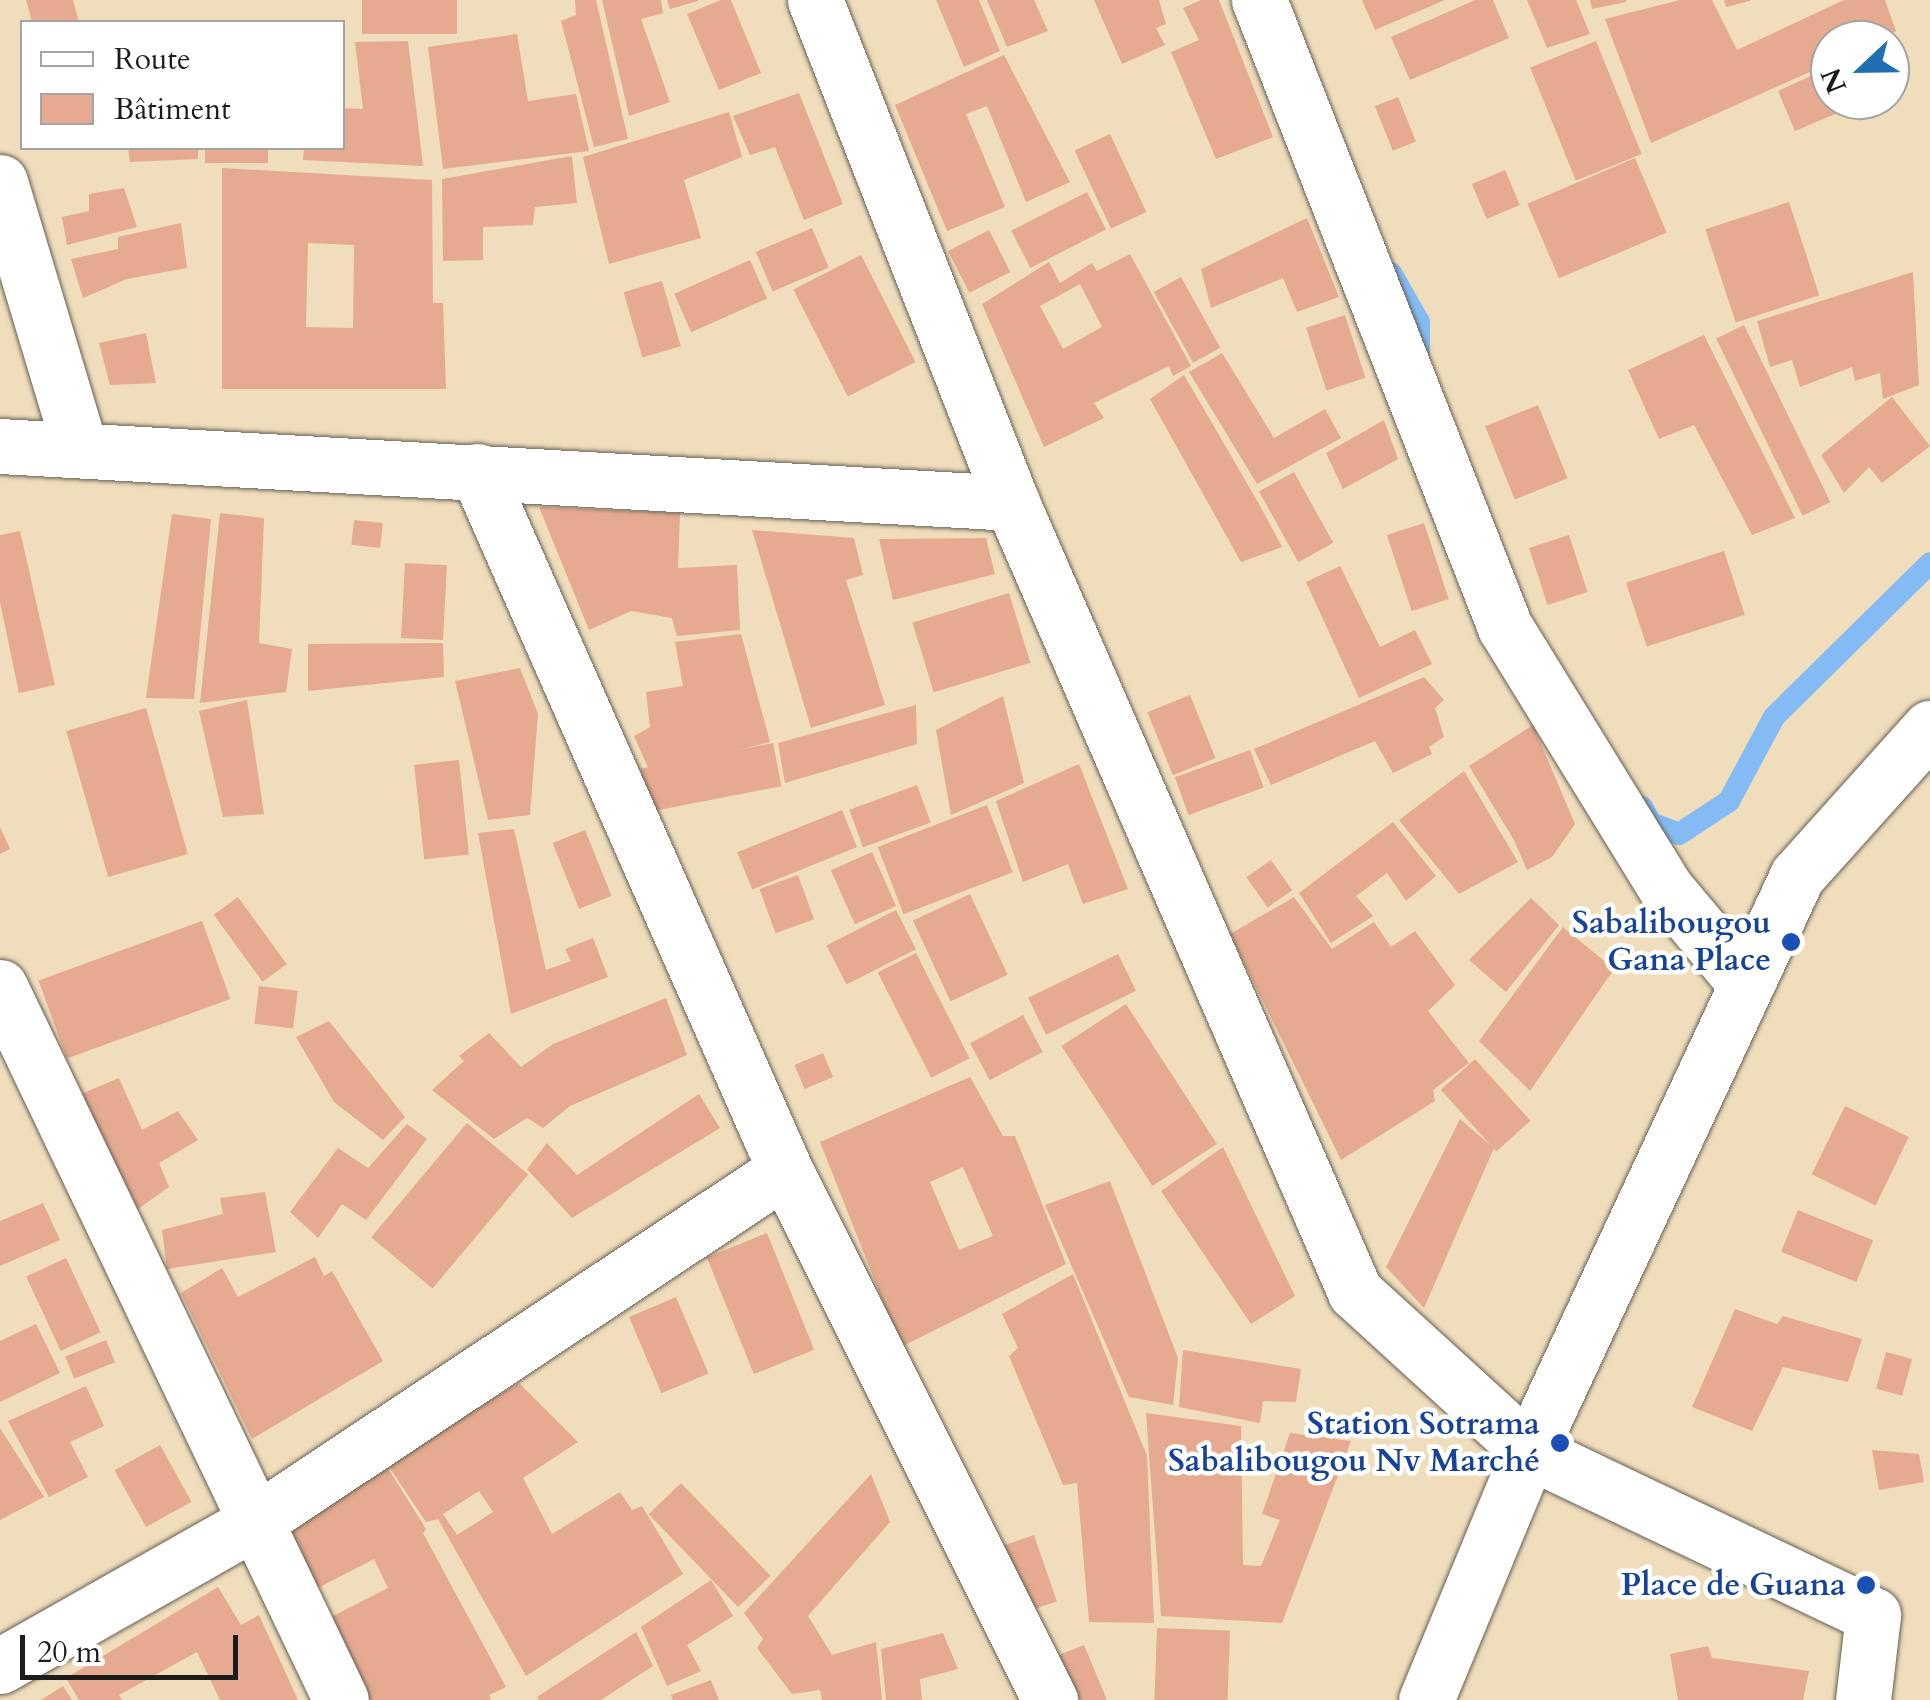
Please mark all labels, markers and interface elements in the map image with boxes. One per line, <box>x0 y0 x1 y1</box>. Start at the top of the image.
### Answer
legend <box>20 20 345 150</box>
north arrow <box>1810 20 1910 120</box>
text: Route <box>114 39 191 80</box>
text: N <box>1812 62 1856 99</box>
text: Bâtiment <box>114 89 231 130</box>
place label: Sabalibougou Gana Place <box>1572 905 1771 980</box>
marker: Sabalibougou Gana Place <box>1780 931 1802 953</box>
place label: Station Sotrama Sabalibougou Nv Marché <box>1168 1406 1540 1481</box>
marker: Station Sotrama Sabalibougou Nv Marché <box>1549 1432 1571 1454</box>
place label: Place de Guana <box>1621 1566 1846 1604</box>
marker: Place de Guana <box>1855 1574 1877 1596</box>
scale bar <box>25 1615 242 1677</box>
text: 20 m <box>37 1632 101 1673</box>

